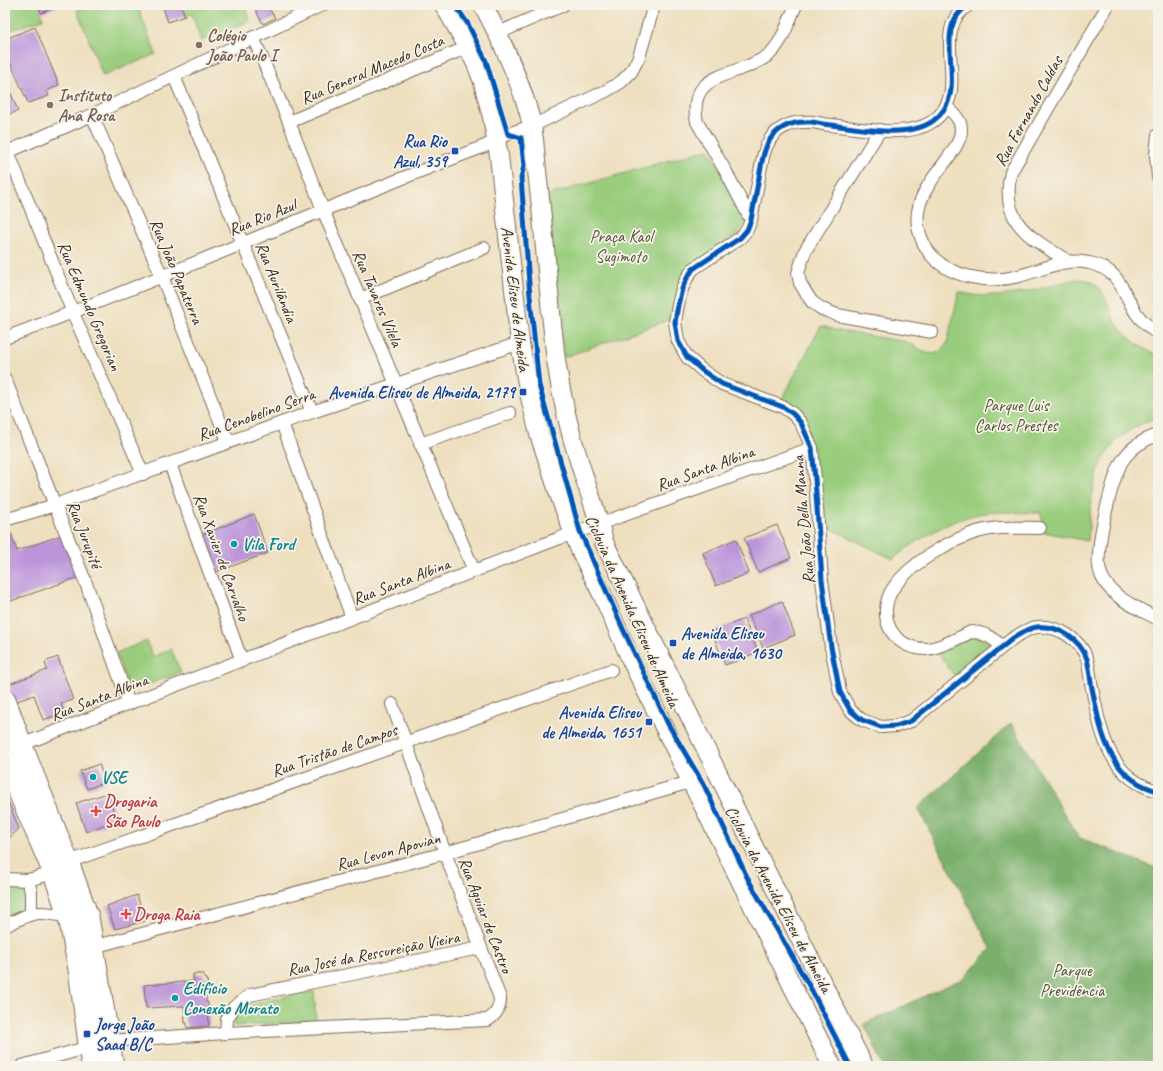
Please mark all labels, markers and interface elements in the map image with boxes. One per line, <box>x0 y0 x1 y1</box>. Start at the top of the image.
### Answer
place label: Colégio João Paulo I <box>206 25 281 66</box>
street label: Rua General Macedo Costa <box>298 29 448 109</box>
marker: Colégio João Paulo I <box>194 40 204 50</box>
street label: Rua Fernando Caldas <box>990 51 1068 170</box>
place label: Instituto Ana Rosa <box>58 85 116 126</box>
marker: Instituto Ana Rosa <box>45 100 55 110</box>
place label: Rua Rio Azul, 359 <box>393 131 450 172</box>
marker: Rua Rio Azul, 359 <box>450 146 460 156</box>
street label: Rua Rio Azul <box>225 193 302 240</box>
street label: Rua João Papaterra <box>145 216 209 328</box>
street label: Avenida Eliseu de Almeida <box>496 225 535 374</box>
park label: Praça Kaol Sugimoto <box>590 226 655 267</box>
street label: Rua Edmundo Gregorian <box>53 238 126 374</box>
street label: Rua Aurilândia <box>251 239 303 326</box>
street label: Rua Tavares Vilela <box>348 247 408 351</box>
place label: Avenida Eliseu de Almeida, 2179 <box>328 382 518 403</box>
street label: Rua Cenobelino Serra <box>195 383 319 445</box>
marker: Avenida Eliseu de Almeida, 2179 <box>518 387 528 397</box>
park label: Parque Luis Carlos Prestes <box>975 395 1060 436</box>
street label: Rua Santa Albina <box>653 440 759 496</box>
street label: Rua João Della Manna <box>787 454 820 585</box>
street label: Rua Xavier de Carvalho <box>189 491 255 624</box>
street label: Rua Jurupité <box>62 498 108 573</box>
street label: Ciclovia da Avenida Eliseu de Almeida <box>581 512 685 713</box>
place label: Vila Ford <box>242 534 298 555</box>
marker: Vila Ford <box>229 539 239 549</box>
street label: Rua Santa Albina <box>350 553 455 610</box>
place label: Avenida Eliseu de Almeida, 1630 <box>681 623 783 664</box>
marker: Avenida Eliseu de Almeida, 1630 <box>668 638 678 648</box>
street label: Rua Santa Albina <box>48 669 153 726</box>
place label: Avenida Eliseu de Almeida, 1651 <box>541 702 643 743</box>
marker: Avenida Eliseu de Almeida, 1651 <box>644 717 654 727</box>
street label: Rua Tristão de Campos <box>269 719 402 782</box>
place label: VSE <box>101 767 129 788</box>
marker: VSE <box>88 772 98 782</box>
place label: Drogaria São Paulo <box>104 791 162 832</box>
street label: Ciclovia da Avenida Eliseu de Almeida <box>720 802 838 998</box>
marker: Drogaria São Paulo <box>91 806 101 816</box>
street label: Rua Levon Apovian <box>334 827 443 875</box>
street label: Rua Aguiar de Castro <box>454 854 518 978</box>
place label: Droga Raia <box>134 904 202 925</box>
marker: Droga Raia <box>121 909 131 919</box>
street label: Rua José da Ressureição Vieira <box>285 926 462 980</box>
park label: Parque Previdência <box>1040 960 1105 1001</box>
place label: Edifício Conexão Morato <box>183 978 280 1019</box>
marker: Edifício Conexão Morato <box>170 993 180 1003</box>
place label: Jorge João Saad B/C <box>94 1014 155 1055</box>
marker: Jorge João Saad B/C <box>82 1029 92 1039</box>

